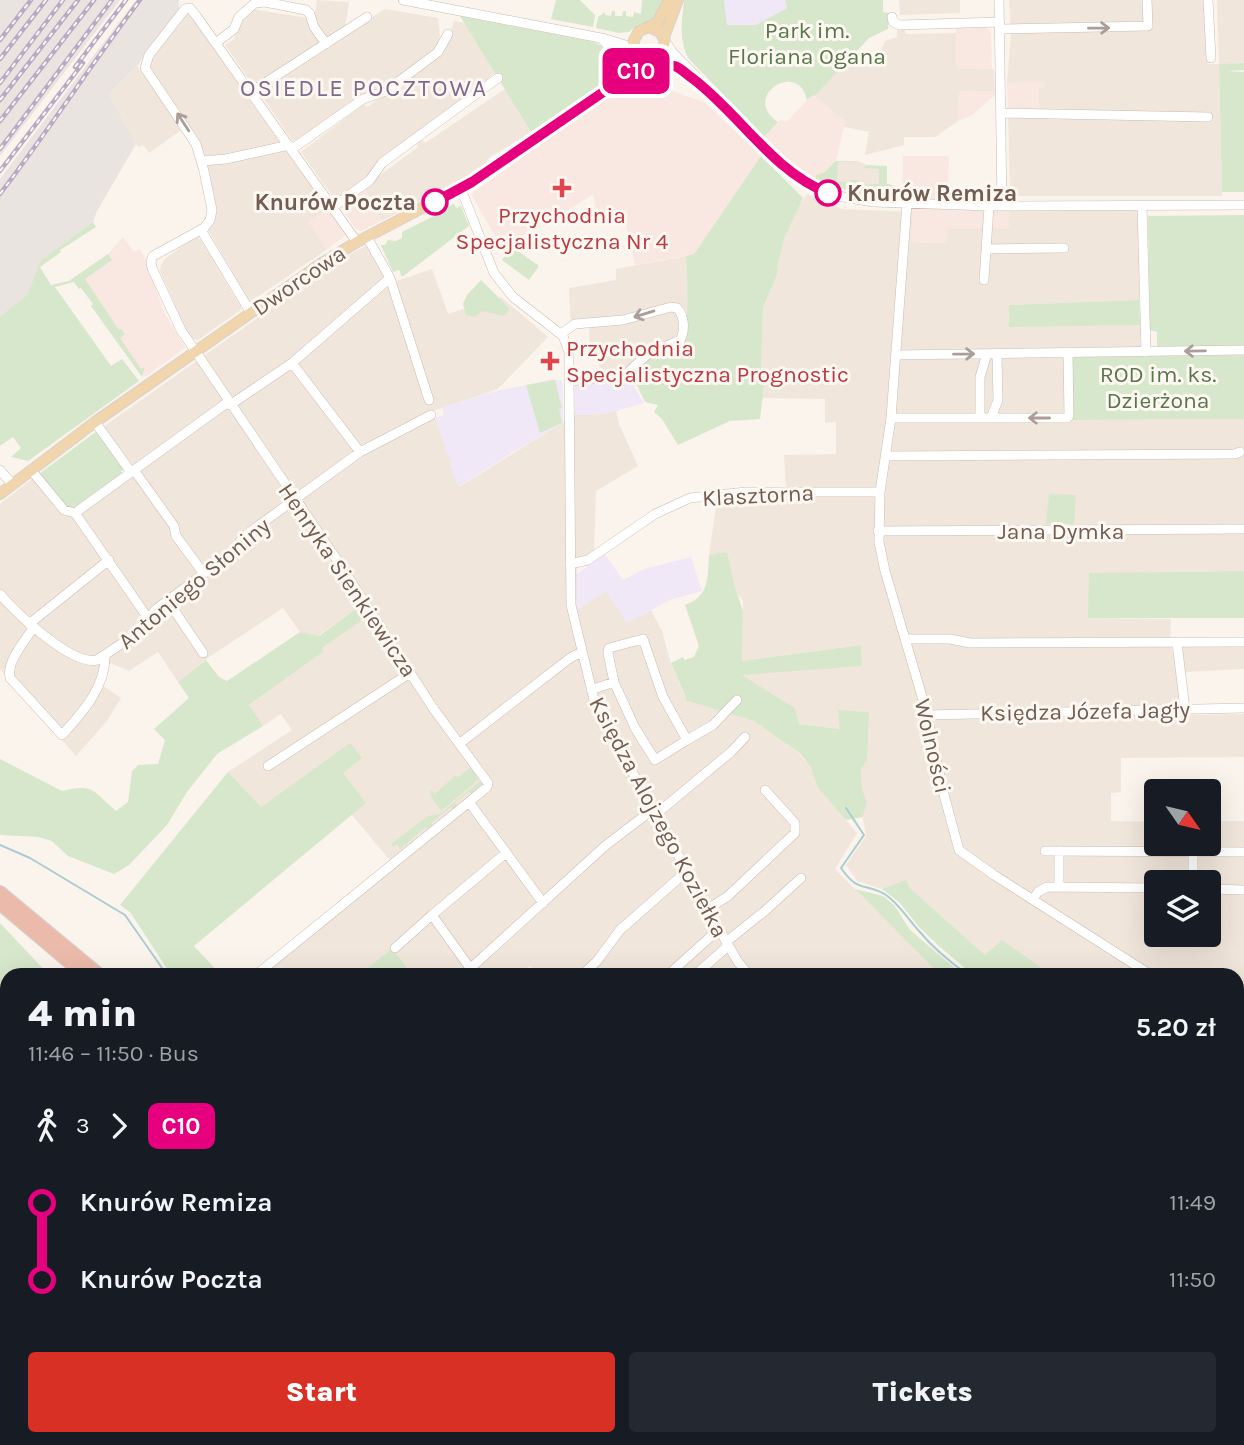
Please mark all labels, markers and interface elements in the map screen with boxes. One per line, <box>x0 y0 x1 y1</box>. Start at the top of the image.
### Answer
park label: Park im. Floriana Ogana <box>728 17 886 70</box>
one-way arrow <box>1087 21 1110 35</box>
line badge: C10 <box>596 48 676 94</box>
text: C10 <box>617 57 655 85</box>
district label: OSIEDLE POCZTOWA <box>240 74 488 102</box>
one-way arrow <box>175 112 189 132</box>
marker: Przychodnia Specjalistyczna Nr 4 <box>552 178 572 198</box>
marker: Knurów Remiza <box>815 180 841 206</box>
place label: Knurów Remiza <box>847 180 1017 207</box>
place label: Knurów Poczta <box>254 189 416 216</box>
marker: Knurów Poczta <box>422 189 448 215</box>
place label: Przychodnia Specjalistyczna Nr 4 <box>456 202 669 255</box>
street label: Dworcowa <box>248 239 351 321</box>
one-way arrow <box>633 308 655 321</box>
place label: Przychodnia Specjalistyczna Prognostic <box>566 335 849 388</box>
one-way arrow <box>1184 344 1207 358</box>
one-way arrow <box>952 347 975 361</box>
marker: Przychodnia Specjalistyczna Prognostic <box>540 351 560 371</box>
park label: ROD im. ks. Dzierżona <box>1100 361 1216 414</box>
one-way arrow <box>1028 411 1051 425</box>
street label: Henryka Sienkiewicza <box>273 478 423 682</box>
street label: Klasztorna <box>701 479 815 512</box>
street label: Antoniego Słoniny <box>113 512 276 655</box>
street label: Jana Dymka <box>998 518 1124 545</box>
street label: Księdza Alojzego Koziełka <box>584 692 734 942</box>
street label: Wolności <box>909 696 956 796</box>
street label: Księdza Józefa Jagły <box>980 696 1191 727</box>
north arrow <box>1144 779 1222 856</box>
map controls <box>1144 779 1221 947</box>
button: layers <box>1144 870 1221 947</box>
text: 4 min <box>28 991 137 1036</box>
text: 5.20 zł <box>1136 1012 1216 1043</box>
text: 11:46 – 11:50 · Bus <box>28 1040 199 1067</box>
icon: walk <box>28 1107 66 1145</box>
icon: forward <box>100 1107 138 1145</box>
text: 3 <box>76 1112 90 1139</box>
text: C10 <box>162 1112 201 1140</box>
text: Knurów Remiza <box>80 1187 273 1218</box>
text: 11:49 <box>1169 1189 1216 1216</box>
text: Knurów Poczta <box>80 1264 263 1295</box>
text: 11:50 <box>1169 1266 1216 1293</box>
button: Start <box>28 1352 615 1432</box>
button: Tickets <box>629 1352 1216 1432</box>

